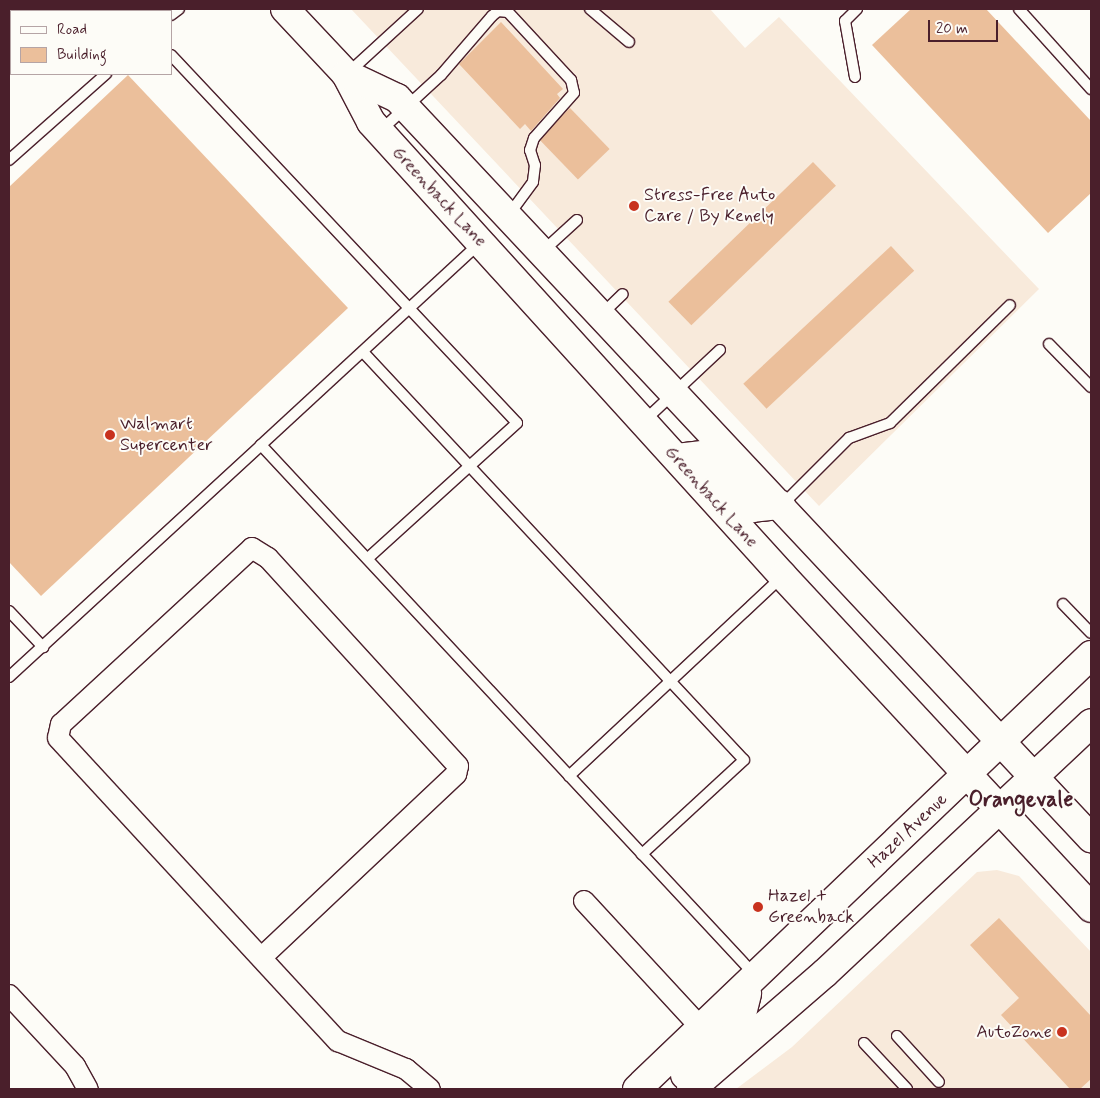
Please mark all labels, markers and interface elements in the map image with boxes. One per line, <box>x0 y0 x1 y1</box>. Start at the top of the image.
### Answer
legend <box>10 10 172 75</box>
scale bar <box>930 10 1000 42</box>
text: 20 m <box>936 19 968 39</box>
text: Road <box>57 20 87 40</box>
text: Building <box>57 45 107 65</box>
street label: Greenback Lane <box>387 142 491 252</box>
place label: Stress-Free Auto Care / By Kenely <box>644 185 777 228</box>
marker: Stress-Free Auto Care / By Kenely <box>628 200 640 212</box>
place label: Walmart Supercenter <box>120 414 213 456</box>
marker: Walmart Supercenter <box>104 429 116 441</box>
street label: Greenback Lane <box>660 442 762 552</box>
street label: Hazel Avenue <box>863 788 953 874</box>
district label: Orangevale <box>969 788 1073 814</box>
place label: Hazel + Greenback <box>768 886 854 929</box>
marker: Hazel + Greenback <box>752 901 764 913</box>
place label: AutoZone <box>976 1021 1052 1043</box>
marker: AutoZone <box>1056 1026 1068 1038</box>

